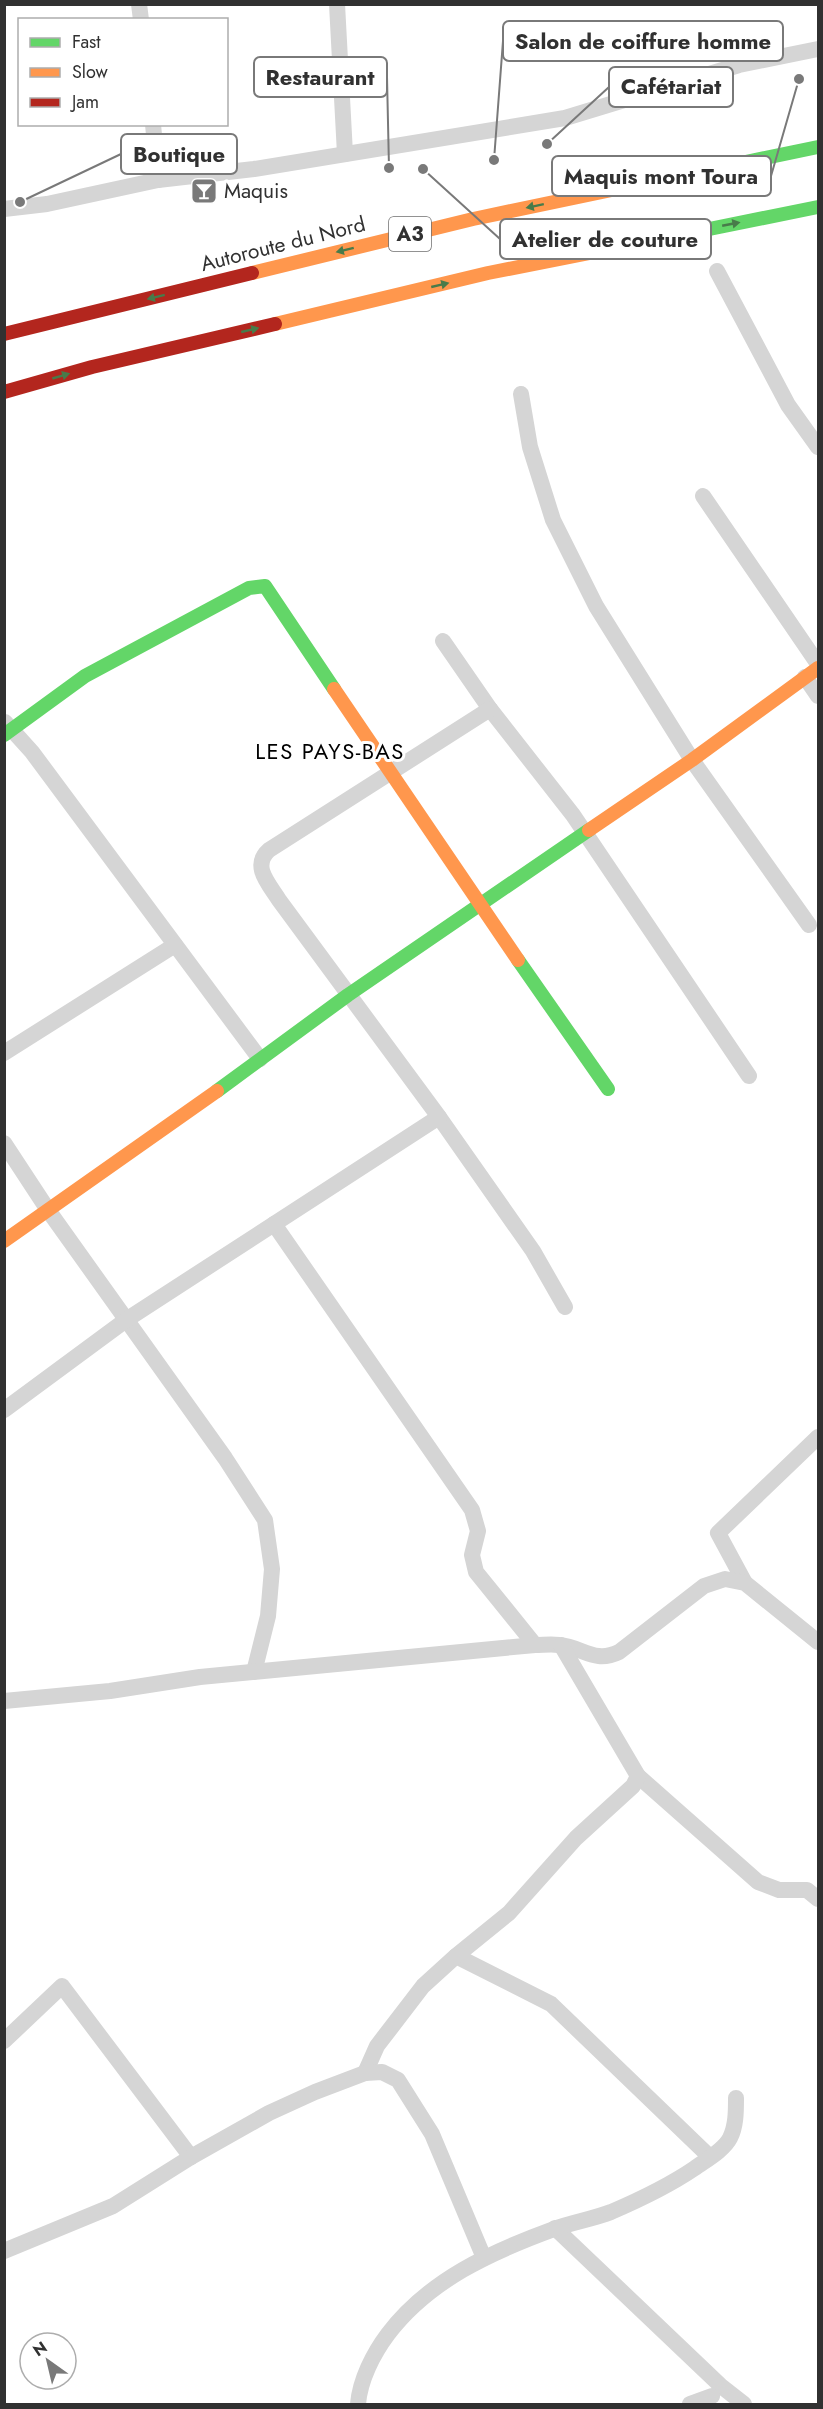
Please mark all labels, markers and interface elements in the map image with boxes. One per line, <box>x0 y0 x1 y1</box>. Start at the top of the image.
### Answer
legend <box>18 18 228 126</box>
callout: Salon de coiffure homme <box>503 21 783 61</box>
text: Salon de coiffure homme <box>515 25 771 57</box>
text: Fast <box>72 29 101 55</box>
callout: Restaurant <box>254 57 387 97</box>
text: Slow <box>72 59 109 85</box>
text: Restaurant <box>266 61 374 93</box>
callout: Cafétariat <box>609 67 733 107</box>
text: Cafétariat <box>621 70 721 102</box>
text: Jam <box>70 89 99 115</box>
callout: Boutique <box>121 134 237 174</box>
text: Boutique <box>133 138 225 170</box>
callout: Maquis mont Toura <box>552 156 771 196</box>
text: Maquis mont Toura <box>564 160 758 192</box>
bar icon: Maquis <box>189 176 219 206</box>
place label: Maquis <box>224 176 288 206</box>
one-way arrow <box>526 201 544 211</box>
street label: Autoroute du Nord <box>198 209 368 279</box>
road number: A3 <box>389 217 431 251</box>
callout: Atelier de couture <box>500 219 711 259</box>
one-way arrow <box>722 219 741 228</box>
text: Atelier de couture <box>511 223 698 255</box>
one-way arrow <box>336 246 354 256</box>
one-way arrow <box>431 279 449 289</box>
one-way arrow <box>147 292 165 302</box>
one-way arrow <box>241 324 259 334</box>
one-way arrow <box>52 371 70 380</box>
district label: LES PAYS-BAS <box>255 735 405 767</box>
north arrow <box>18 2331 78 2391</box>
text: N <box>28 2336 52 2362</box>

